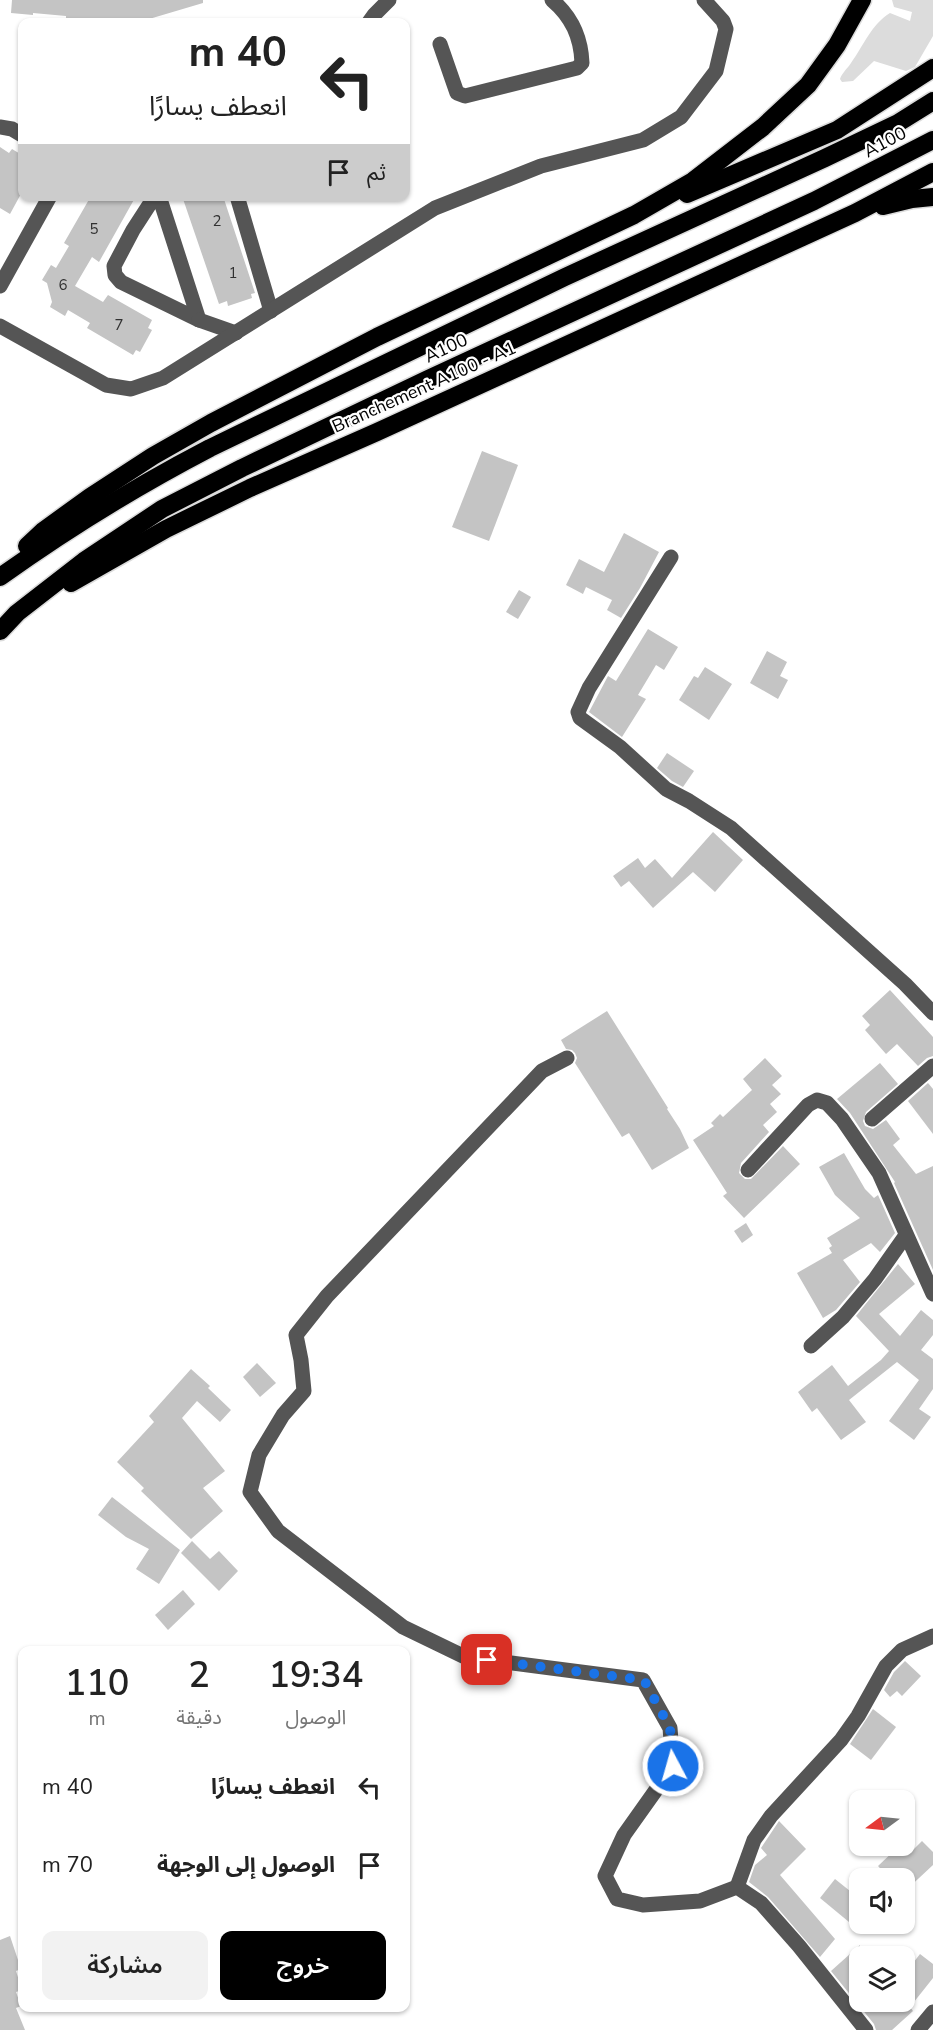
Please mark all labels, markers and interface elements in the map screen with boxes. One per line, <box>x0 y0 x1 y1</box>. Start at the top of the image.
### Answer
text: 40 m <box>188 24 287 81</box>
icon: left <box>308 42 386 120</box>
text: انعطف يسارًا <box>149 88 287 125</box>
street label: A100 <box>859 121 911 163</box>
icon: arrive <box>322 156 355 189</box>
text: ثم <box>367 158 386 188</box>
house number: 2 <box>212 211 222 231</box>
house number: 5 <box>89 219 99 239</box>
house number: 1 <box>228 263 238 283</box>
house number: 6 <box>58 275 68 295</box>
house number: 7 <box>114 315 124 335</box>
street label: A100 <box>420 328 472 368</box>
street label: Branchement A100 - A1 <box>328 336 520 438</box>
pin <box>461 1634 512 1685</box>
icon: arrive <box>470 1643 503 1676</box>
text: 2 <box>188 1651 210 1700</box>
text: 19:34 <box>268 1651 363 1700</box>
text: 110 <box>65 1659 129 1708</box>
text: دقيقة <box>176 1704 222 1731</box>
text: الوصول <box>285 1704 346 1731</box>
text: m <box>89 1705 106 1732</box>
position arrow <box>641 1734 705 1798</box>
icon: left <box>353 1771 386 1804</box>
text: 40 m <box>42 1772 93 1802</box>
text: انعطف يسارًا <box>211 1772 335 1802</box>
north arrow <box>849 1790 915 1856</box>
map controls <box>849 1790 915 2012</box>
icon: arrive <box>353 1849 386 1882</box>
text: 70 m <box>42 1850 93 1880</box>
text: الوصول إلى الوجهة <box>157 1850 335 1880</box>
button: sound <box>849 1868 915 1934</box>
button: مشاركة <box>42 1931 208 2000</box>
button: خروج <box>220 1931 386 2000</box>
button: layers <box>849 1946 915 2012</box>

